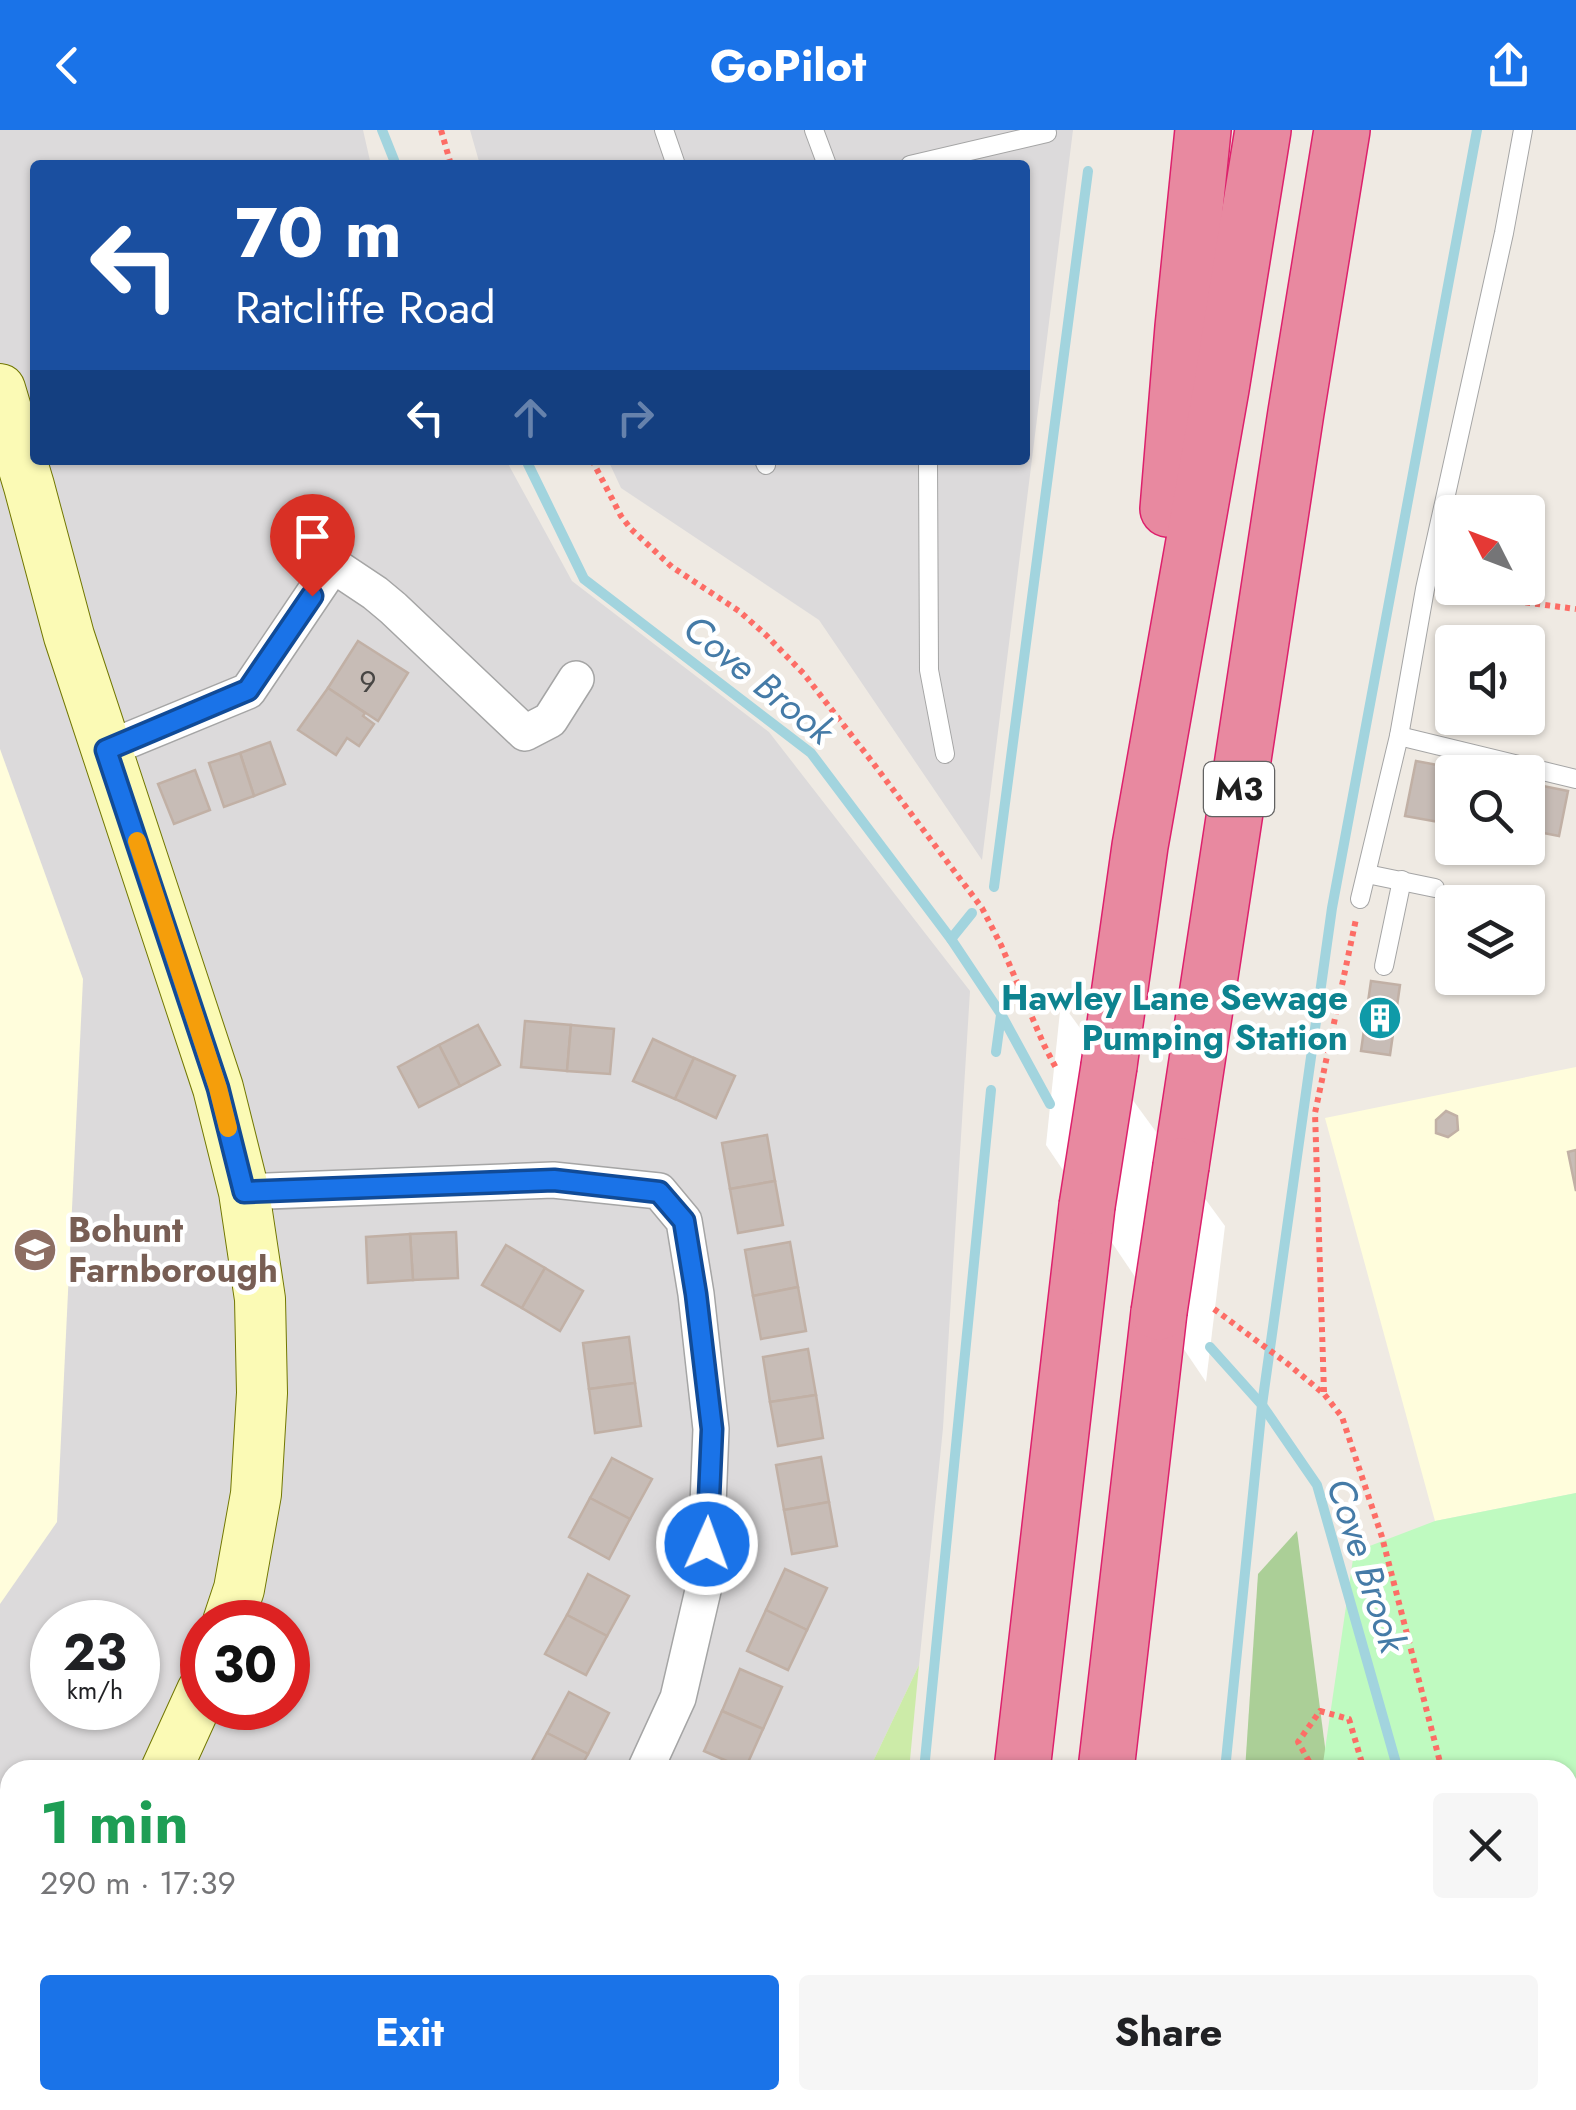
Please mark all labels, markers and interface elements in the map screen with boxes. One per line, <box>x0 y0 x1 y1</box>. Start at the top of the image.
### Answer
text: GoPilot <box>710 33 866 98</box>
icon: back <box>40 38 95 93</box>
icon: share <box>1481 38 1536 93</box>
text: 70 m <box>235 182 402 283</box>
icon: left <box>70 200 200 330</box>
text: Ratcliffe Road <box>235 275 496 340</box>
icon: left <box>398 390 453 445</box>
icon: ahead <box>503 390 558 445</box>
icon: right <box>608 390 663 445</box>
pin <box>270 494 355 597</box>
north arrow <box>1435 495 1545 605</box>
map controls <box>1435 495 1545 995</box>
icon: arrive <box>285 509 340 564</box>
water label: Cove Brook <box>672 601 848 758</box>
button: sound <box>1435 625 1545 735</box>
house number: 9 <box>359 660 377 703</box>
button: search <box>1435 755 1545 865</box>
road number: M3 <box>1204 762 1274 816</box>
button: layers <box>1435 885 1545 995</box>
place label: Hawley Lane Sewage Pumping Station <box>1001 973 1348 1063</box>
building icon: Hawley Lane Sewage Pumping Station <box>1357 995 1403 1041</box>
place label: Bohunt Farnborough <box>68 1205 278 1295</box>
school or university icon: Bohunt Farnborough <box>12 1227 58 1273</box>
water label: Cove Brook <box>1313 1471 1422 1661</box>
position arrow <box>655 1492 759 1596</box>
speed limit sign: 30 <box>180 1600 310 1730</box>
text: 23 <box>63 1616 127 1689</box>
text: km/h <box>67 1672 123 1708</box>
text: 1 min <box>40 1779 189 1866</box>
button: close <box>1433 1793 1538 1898</box>
text: 290 m · 17:39 <box>40 1860 236 1906</box>
button: Exit <box>40 1975 779 2090</box>
button: Share <box>799 1975 1538 2090</box>

